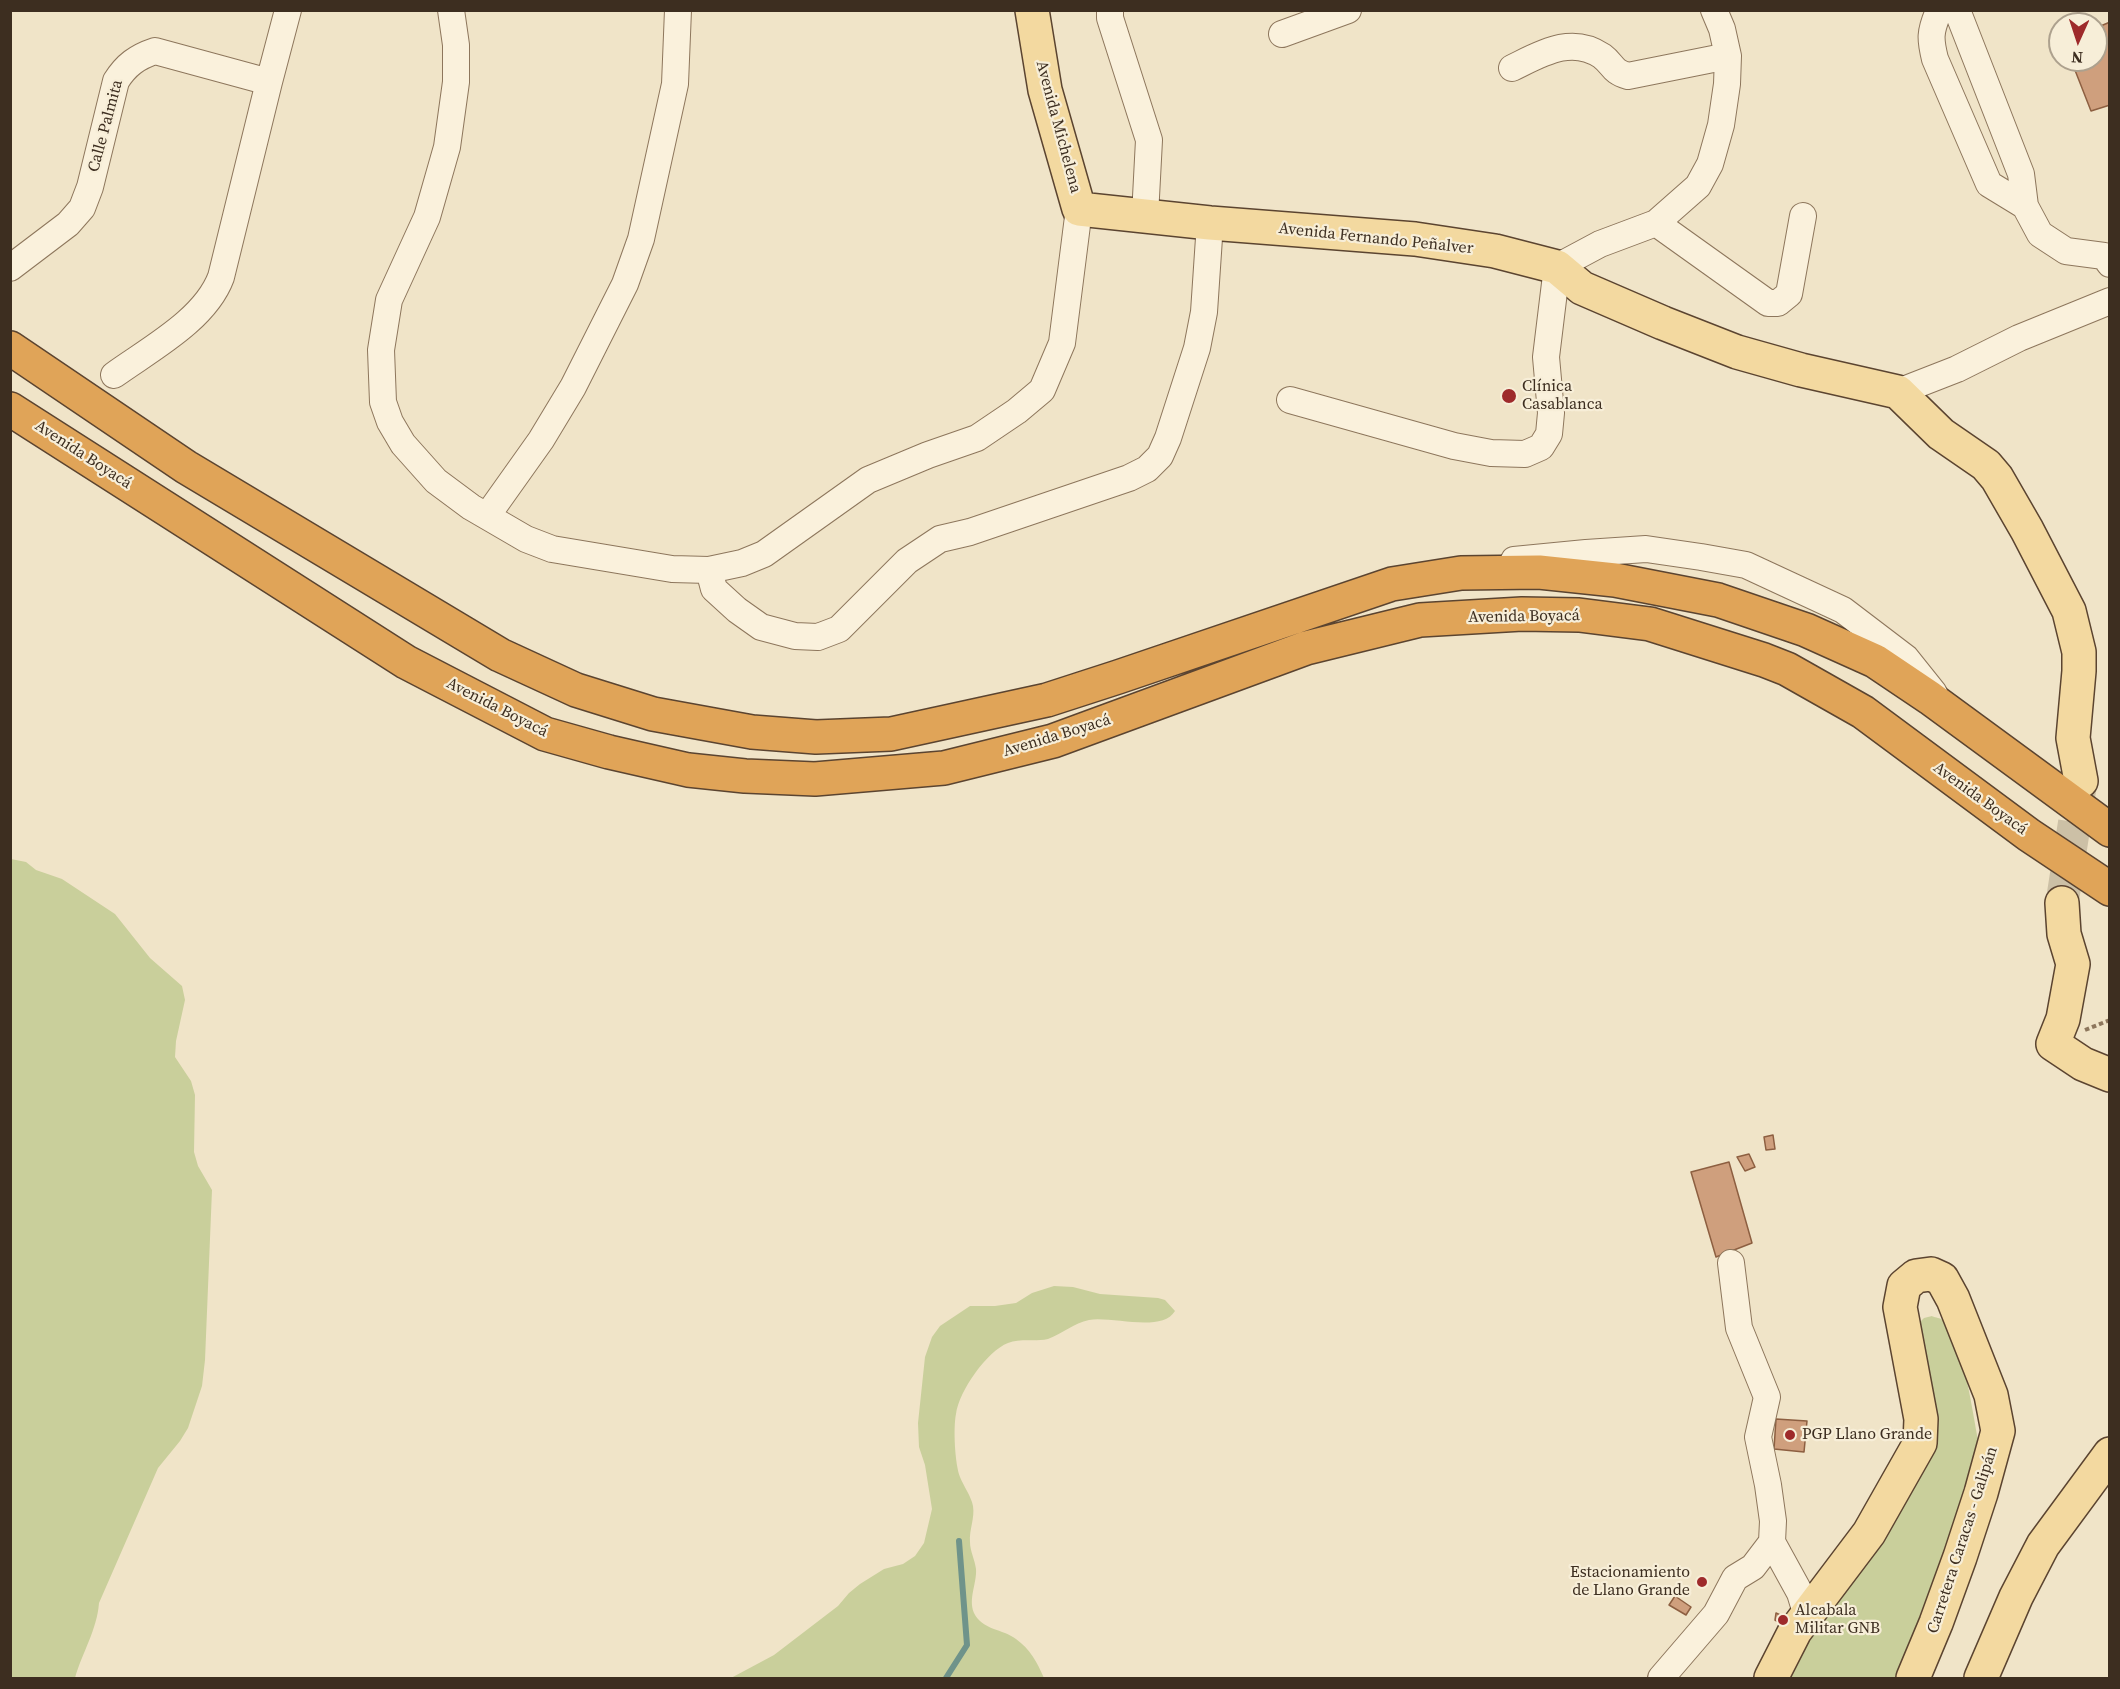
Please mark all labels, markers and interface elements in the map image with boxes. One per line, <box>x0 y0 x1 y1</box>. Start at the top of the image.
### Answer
north arrow <box>2048 12 2108 72</box>
text: N <box>2071 47 2084 69</box>
street label: Avenida Michelena <box>1031 59 1085 195</box>
street label: Calle Palmita <box>84 78 128 174</box>
street label: Avenida Fernando Peñalver <box>1278 219 1474 259</box>
place label: Clínica Casablanca <box>1522 377 1603 415</box>
marker: Clínica Casablanca <box>1500 387 1518 405</box>
street label: Avenida Boyacá <box>31 417 135 493</box>
street label: Avenida Boyacá <box>1468 606 1580 628</box>
street label: Avenida Boyacá <box>443 674 551 742</box>
street label: Avenida Boyacá <box>1001 711 1113 761</box>
street label: Avenida Boyacá <box>1929 758 2031 840</box>
place label: PGP Llano Grande <box>1802 1425 1932 1445</box>
marker: PGP Llano Grande <box>1783 1428 1797 1442</box>
street label: Carretera Caracas - Galipán <box>1924 1444 2002 1636</box>
place label: Estacionamiento de Llano Grande <box>1570 1563 1690 1601</box>
marker: Estacionamiento de Llano Grande <box>1695 1575 1709 1589</box>
place label: Alcabala Militar GNB <box>1795 1601 1880 1639</box>
marker: Alcabala Militar GNB <box>1776 1613 1790 1627</box>

